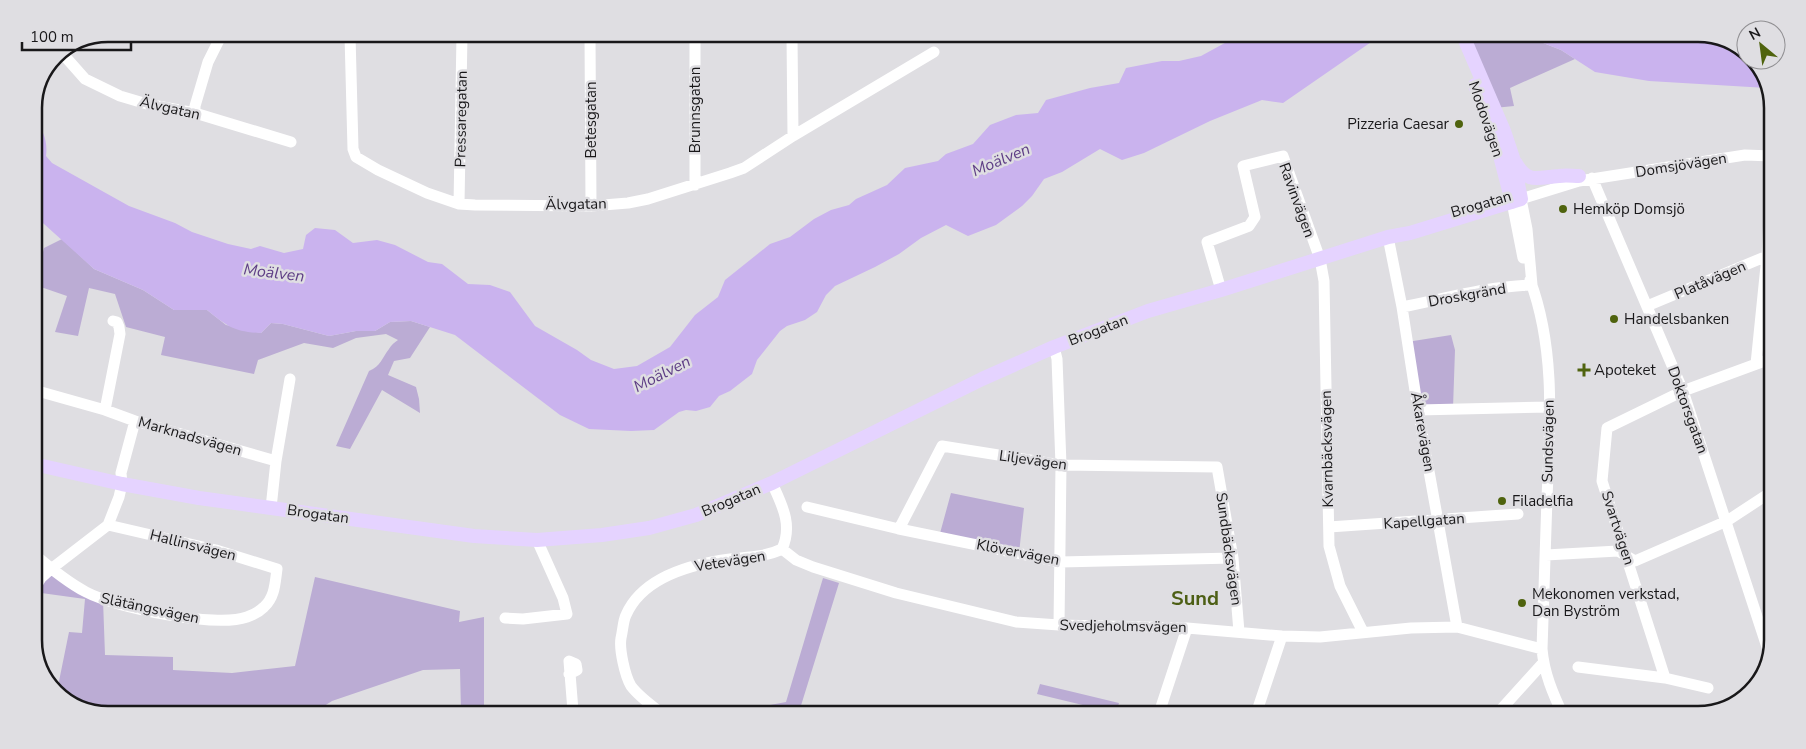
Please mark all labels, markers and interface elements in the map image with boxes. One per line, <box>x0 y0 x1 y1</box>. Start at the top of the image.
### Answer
scale bar <box>22 20 131 52</box>
north arrow <box>1736 20 1786 70</box>
text: N <box>1746 23 1764 45</box>
text: 100 m <box>30 27 74 47</box>
street label: Brunnsgatan <box>685 67 705 153</box>
street label: Pressaregatan <box>450 70 472 168</box>
street label: Modovägen <box>1464 78 1508 160</box>
street label: Betesgatan <box>581 82 601 158</box>
street label: Älvgatan <box>138 91 202 125</box>
place label: Pizzeria Caesar <box>1347 114 1450 134</box>
marker: Pizzeria Caesar <box>1453 118 1465 130</box>
water label: Moälven <box>968 138 1034 182</box>
street label: Domsjövägen <box>1634 148 1728 182</box>
street label: Ravinvägen <box>1274 160 1320 240</box>
street label: Brogatan <box>1448 186 1514 222</box>
street label: Älvgatan <box>545 193 607 215</box>
place label: Hemköp Domsjö <box>1573 199 1685 219</box>
marker: Hemköp Domsjö <box>1557 203 1569 215</box>
street label: Platåvägen <box>1671 256 1749 304</box>
water label: Moälven <box>242 258 306 288</box>
street label: Droskgränd <box>1427 278 1507 312</box>
place label: Handelsbanken <box>1624 309 1729 329</box>
street label: Brogatan <box>1065 310 1131 350</box>
marker: Handelsbanken <box>1608 313 1620 325</box>
water label: Moälven <box>630 350 694 398</box>
place label: Apoteket <box>1594 360 1656 380</box>
marker: Apoteket <box>1578 364 1590 376</box>
street label: Doktorsgatan <box>1663 364 1713 456</box>
street label: Kvarnbäcksvägen <box>1316 390 1338 508</box>
street label: Åkarevägen <box>1406 391 1441 473</box>
street label: Sundsvägen <box>1537 399 1559 483</box>
street label: Marknadsvägen <box>136 412 244 460</box>
street label: Liljevägen <box>998 445 1068 475</box>
street label: Brogatan <box>698 479 764 521</box>
street label: Svartvägen <box>1597 488 1639 568</box>
street label: Sundbäcksvägen <box>1211 491 1247 607</box>
place label: Filadelfia <box>1512 491 1573 511</box>
marker: Filadelfia <box>1496 495 1508 507</box>
street label: Brogatan <box>286 500 350 528</box>
street label: Kapellgatan <box>1383 508 1465 534</box>
street label: Hallinsvägen <box>148 525 238 565</box>
street label: Klövervägen <box>975 534 1061 570</box>
street label: Vetevägen <box>692 546 767 577</box>
place label: Mekonomen verkstad, Dan Byström <box>1532 584 1679 621</box>
district label: Sund <box>1171 585 1219 612</box>
street label: Slätängsvägen <box>99 588 201 628</box>
marker: Mekonomen verkstad, Dan Byström <box>1516 597 1528 609</box>
street label: Svedjeholmsvägen <box>1059 615 1187 637</box>

